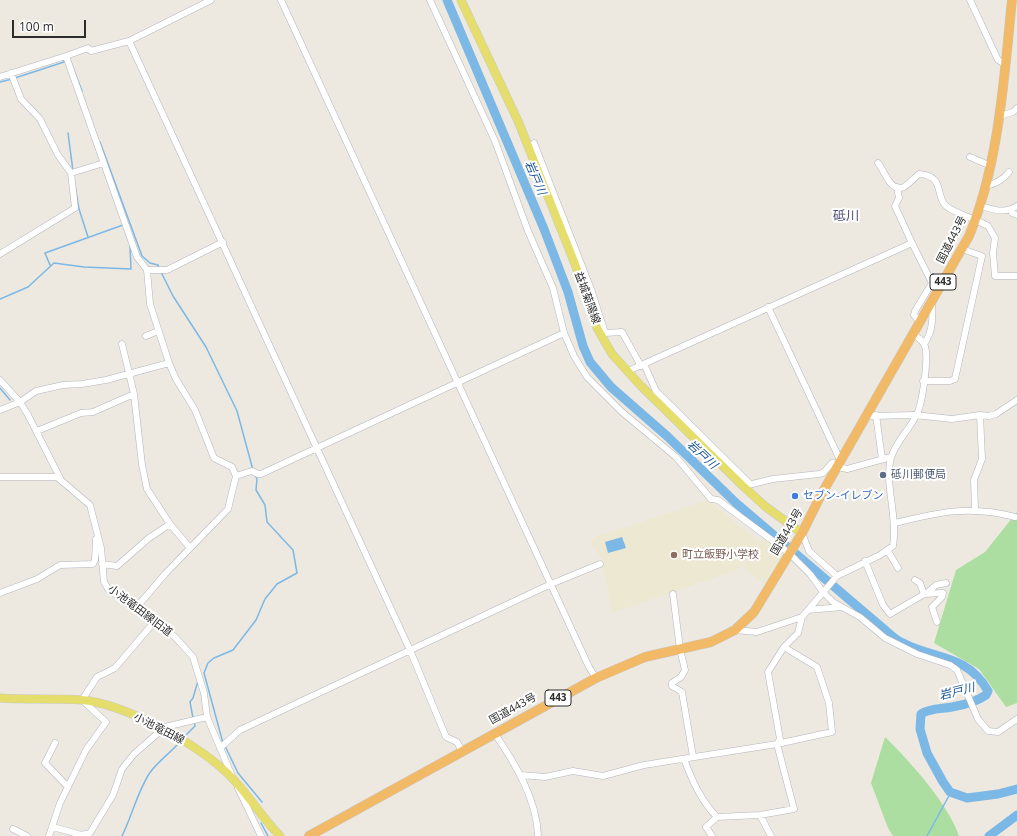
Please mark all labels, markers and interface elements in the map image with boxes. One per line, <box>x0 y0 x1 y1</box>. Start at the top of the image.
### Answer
scale bar <box>14 12 88 38</box>
text: 100 m <box>19 18 54 35</box>
water label: 岩戸川 <box>521 159 549 197</box>
district label: 砥川 <box>833 208 859 224</box>
street label: 国道443号 <box>934 214 970 266</box>
street label: 益城菊陽線 <box>571 270 603 326</box>
road number: 443 <box>930 274 956 290</box>
water label: 岩戸川 <box>684 437 720 473</box>
place label: 砥川郵便局 <box>891 468 946 482</box>
marker: 砥川郵便局 <box>878 470 888 480</box>
place label: セブン-イレブン <box>803 489 884 503</box>
marker: セブン-イレブン <box>790 491 800 501</box>
street label: 国道443号 <box>768 506 806 558</box>
place label: 町立飯野小学校 <box>682 548 759 562</box>
marker: 町立飯野小学校 <box>669 550 679 560</box>
street label: 小池竜田線旧道 <box>105 583 175 639</box>
water label: 岩戸川 <box>938 681 976 703</box>
road number: 443 <box>545 690 571 706</box>
street label: 国道443号 <box>487 691 539 727</box>
street label: 小池竜田線 <box>132 711 186 747</box>

